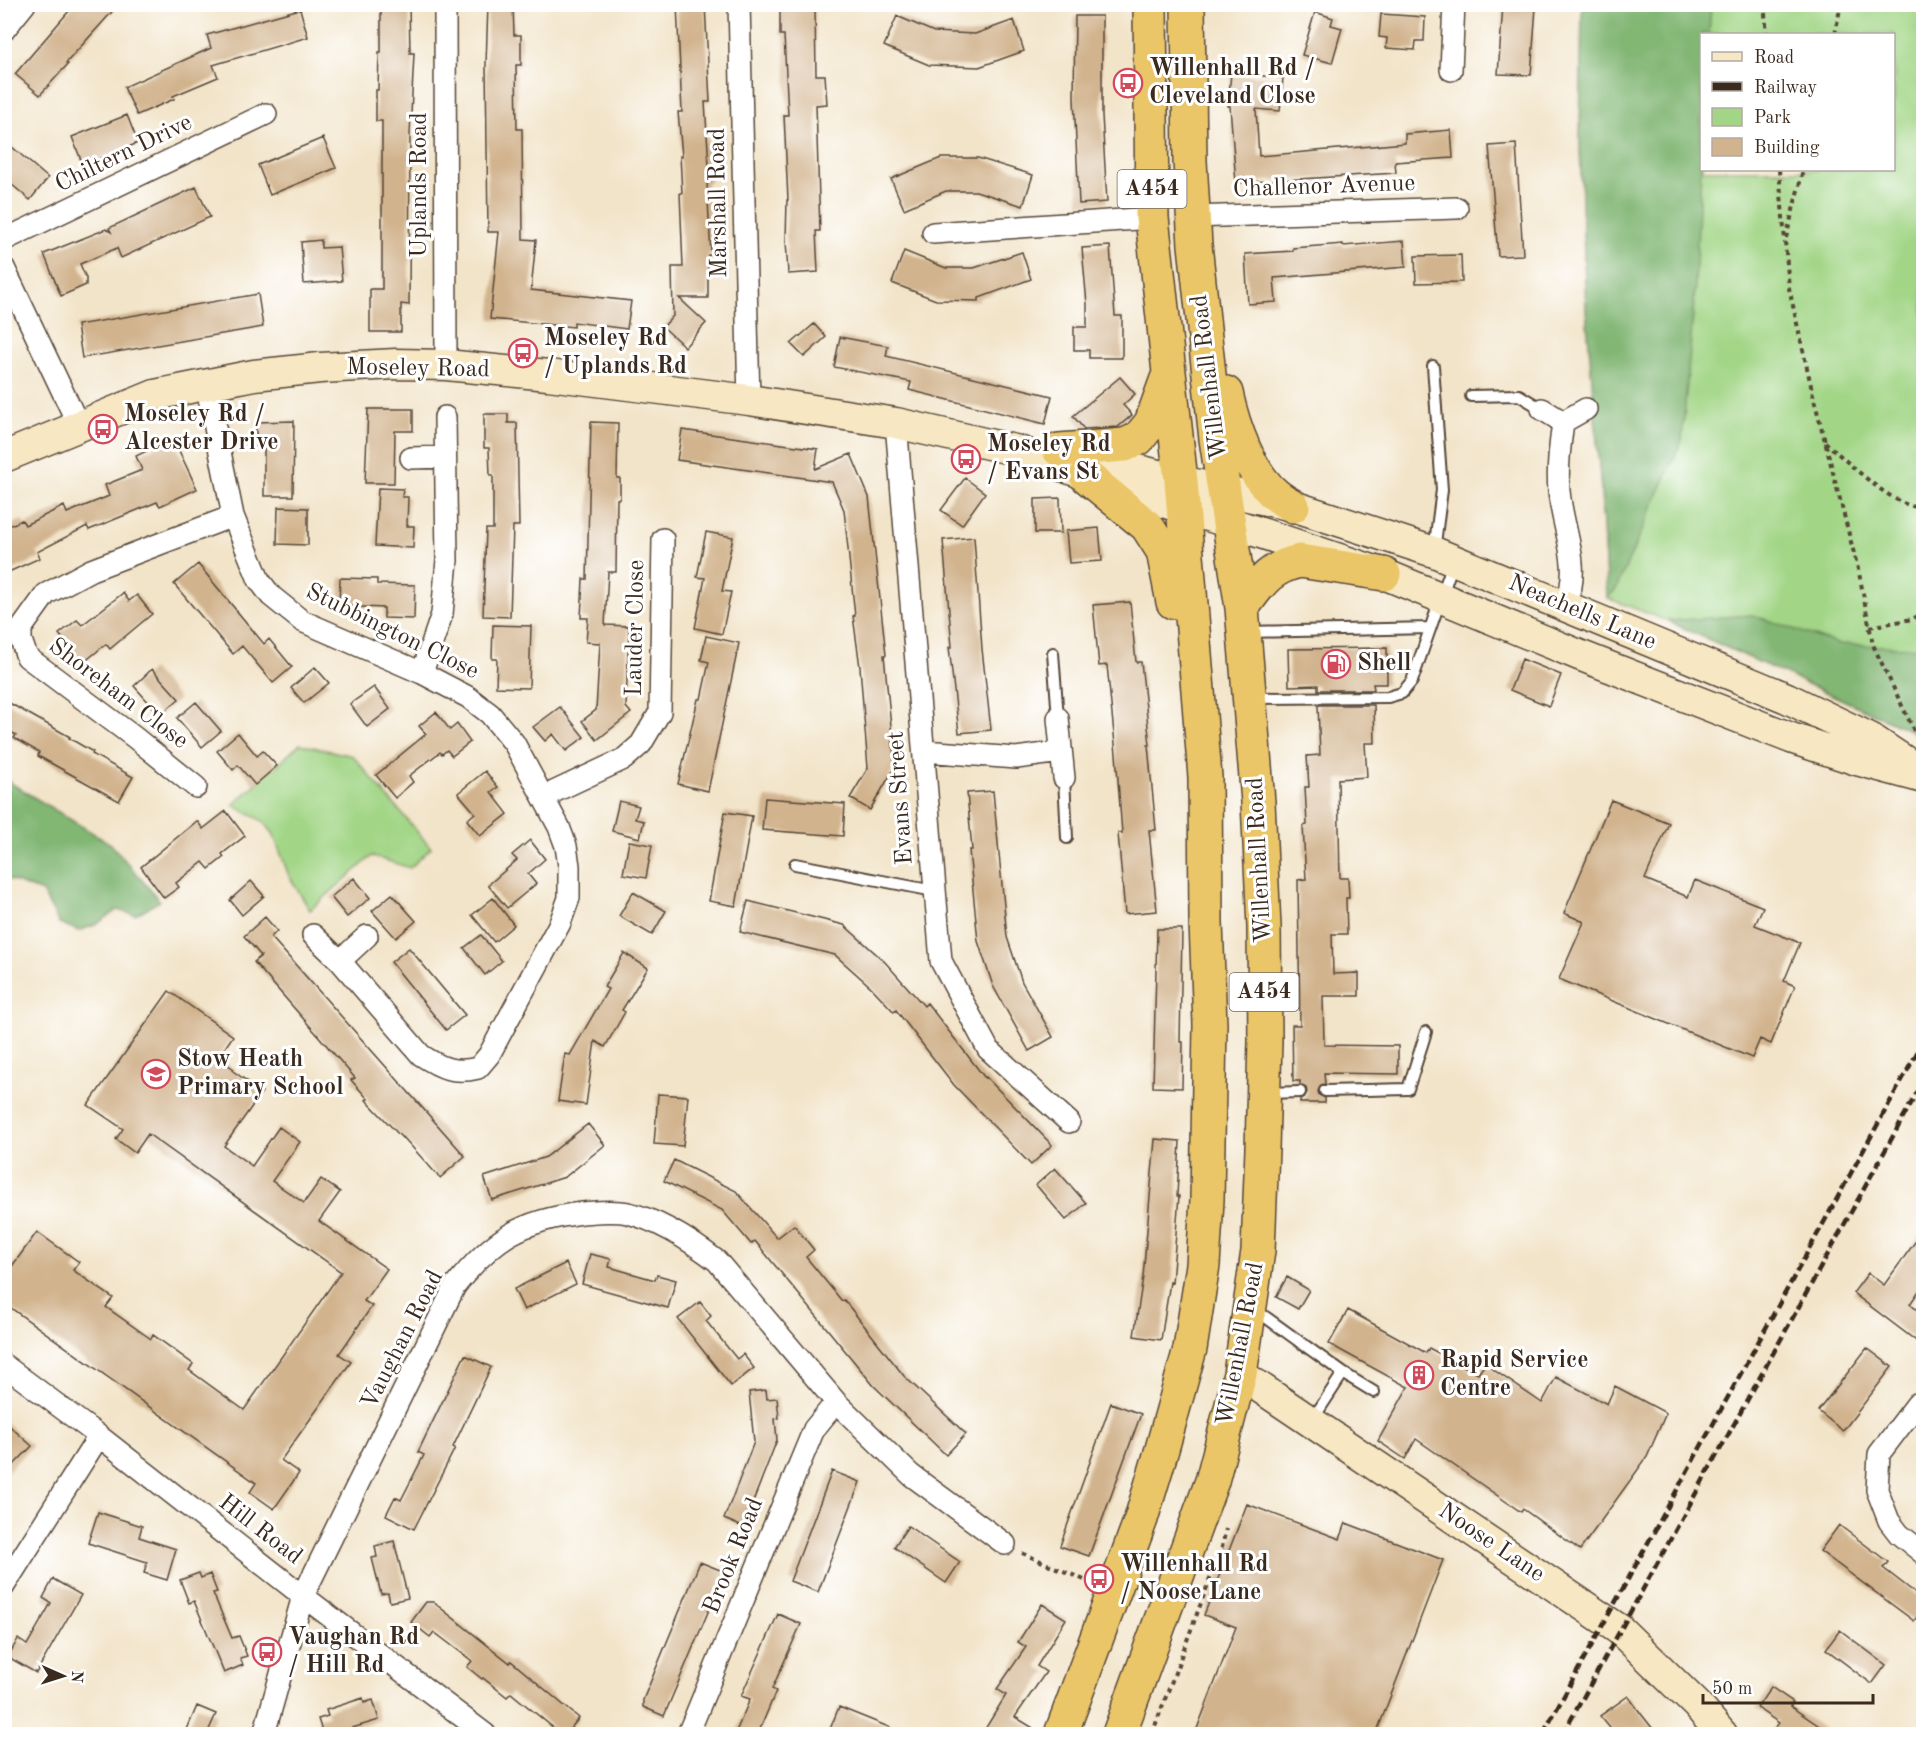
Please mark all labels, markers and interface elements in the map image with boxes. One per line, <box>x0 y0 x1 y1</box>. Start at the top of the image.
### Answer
legend <box>1700 33 1895 171</box>
text: Road <box>1754 49 1794 67</box>
place label: Willenhall Rd / Cleveland Close <box>1149 57 1316 109</box>
bus stop icon: Willenhall Rd / Cleveland Close <box>1112 67 1144 99</box>
text: Railway <box>1754 79 1817 97</box>
text: Park <box>1754 109 1791 127</box>
street label: Chiltern Drive <box>52 111 196 197</box>
street label: Uplands Road <box>408 112 432 258</box>
street label: Marshall Road <box>706 128 732 278</box>
text: Building <box>1754 139 1820 157</box>
road number: A454 <box>1118 170 1186 208</box>
street label: Challenor Avenue <box>1232 172 1416 202</box>
street label: Willenhall Road <box>1188 293 1232 461</box>
place label: Moseley Rd / Uplands Rd <box>544 327 687 379</box>
bus stop icon: Moseley Rd / Uplands Rd <box>507 337 539 369</box>
street label: Moseley Road <box>346 356 490 382</box>
place label: Moseley Rd / Alcester Drive <box>124 403 279 455</box>
bus stop icon: Moseley Rd / Alcester Drive <box>87 413 119 445</box>
place label: Moseley Rd / Evans St <box>987 433 1111 485</box>
bus stop icon: Moseley Rd / Evans St <box>950 443 982 475</box>
street label: Lauder Close <box>623 559 649 697</box>
street label: Neachells Lane <box>1505 571 1659 655</box>
street label: Stubbington Close <box>302 580 482 684</box>
street label: Shoreham Close <box>44 634 192 754</box>
fuel station icon: Shell <box>1320 648 1352 680</box>
place label: Shell <box>1357 652 1411 676</box>
street label: Evans Street <box>884 730 918 866</box>
street label: Willenhall Road <box>1244 776 1276 944</box>
road number: A454 <box>1230 973 1298 1011</box>
place label: Stow Heath Primary School <box>177 1048 344 1100</box>
school or university icon: Stow Heath Primary School <box>140 1058 172 1090</box>
street label: Willenhall Road <box>1213 1260 1269 1428</box>
street label: Vaughan Road <box>358 1267 448 1413</box>
place label: Rapid Service Centre <box>1440 1349 1589 1401</box>
building icon: Rapid Service Centre <box>1403 1359 1435 1391</box>
street label: Hill Road <box>214 1490 306 1570</box>
street label: Brook Road <box>700 1495 768 1617</box>
street label: Noose Lane <box>1434 1499 1548 1587</box>
place label: Willenhall Rd / Noose Lane <box>1120 1553 1269 1605</box>
bus stop icon: Willenhall Rd / Noose Lane <box>1083 1563 1115 1595</box>
place label: Vaughan Rd / Hill Rd <box>288 1626 419 1678</box>
bus stop icon: Vaughan Rd / Hill Rd <box>251 1636 283 1668</box>
north arrow <box>33 1646 93 1706</box>
scale bar <box>1703 1667 1872 1705</box>
text: N <box>68 1670 84 1684</box>
text: 50 m <box>1712 1680 1752 1698</box>

